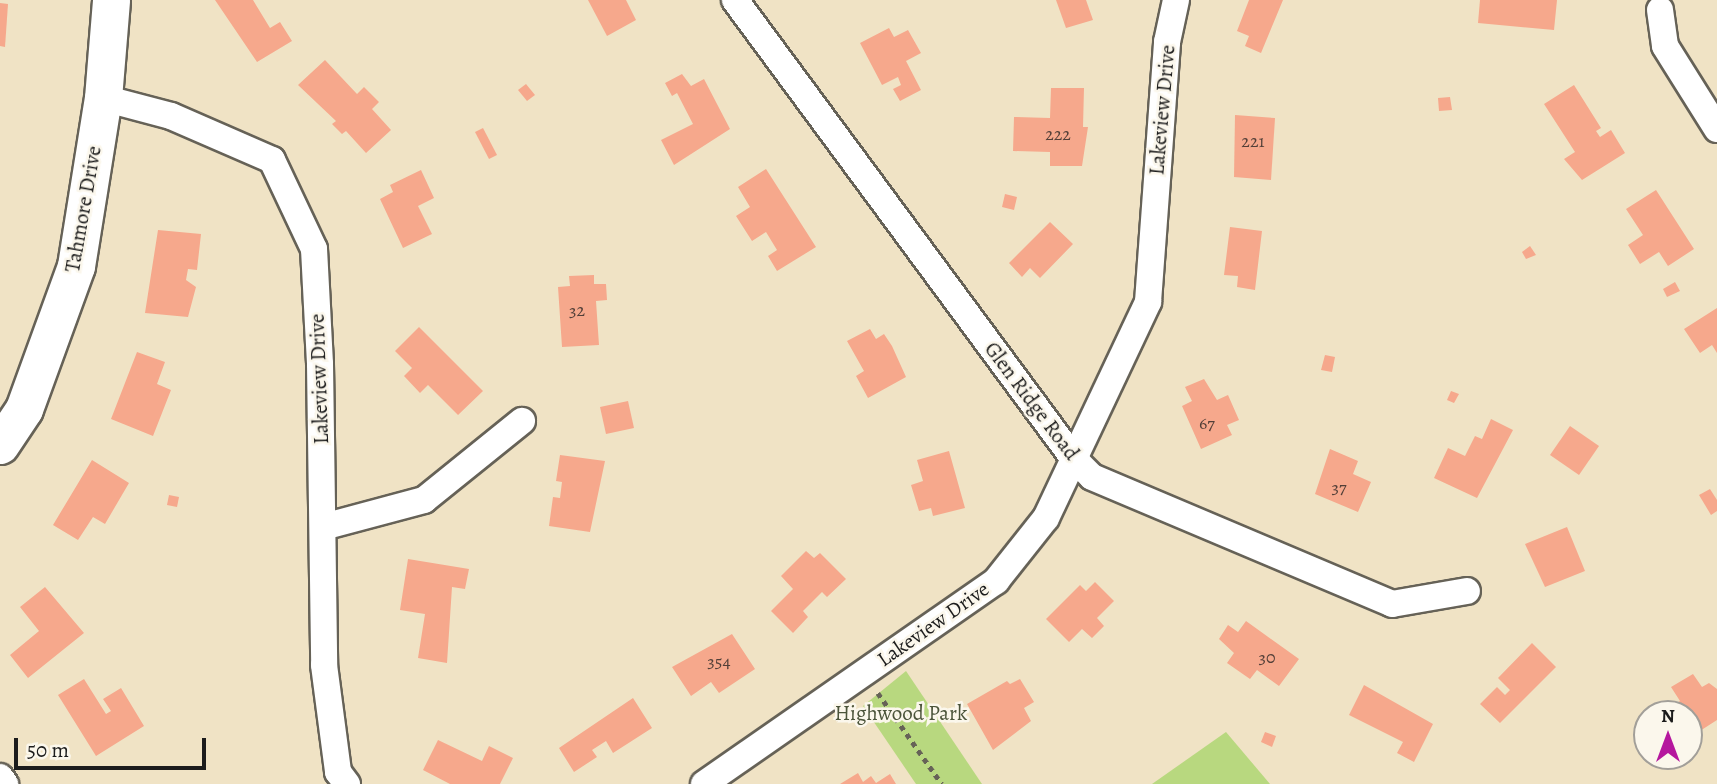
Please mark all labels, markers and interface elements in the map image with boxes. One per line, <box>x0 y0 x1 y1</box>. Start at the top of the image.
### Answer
street label: Lakeview Drive <box>1144 44 1180 176</box>
house number: 222 <box>1045 123 1071 145</box>
house number: 221 <box>1241 130 1265 152</box>
street label: Tahmore Drive <box>59 144 107 274</box>
house number: 32 <box>569 299 585 321</box>
street label: Lakeview Drive <box>304 313 334 445</box>
street label: Glen Ridge Road <box>979 337 1085 465</box>
house number: 67 <box>1199 412 1215 434</box>
house number: 37 <box>1331 476 1347 498</box>
street label: Lakeview Drive <box>872 576 994 672</box>
house number: 30 <box>1258 646 1276 668</box>
house number: 354 <box>707 650 731 672</box>
park label: Highwood Park <box>834 700 968 726</box>
north arrow <box>1633 700 1703 770</box>
text: N <box>1661 703 1675 729</box>
scale bar <box>18 724 210 768</box>
text: 50 m <box>27 736 69 764</box>

